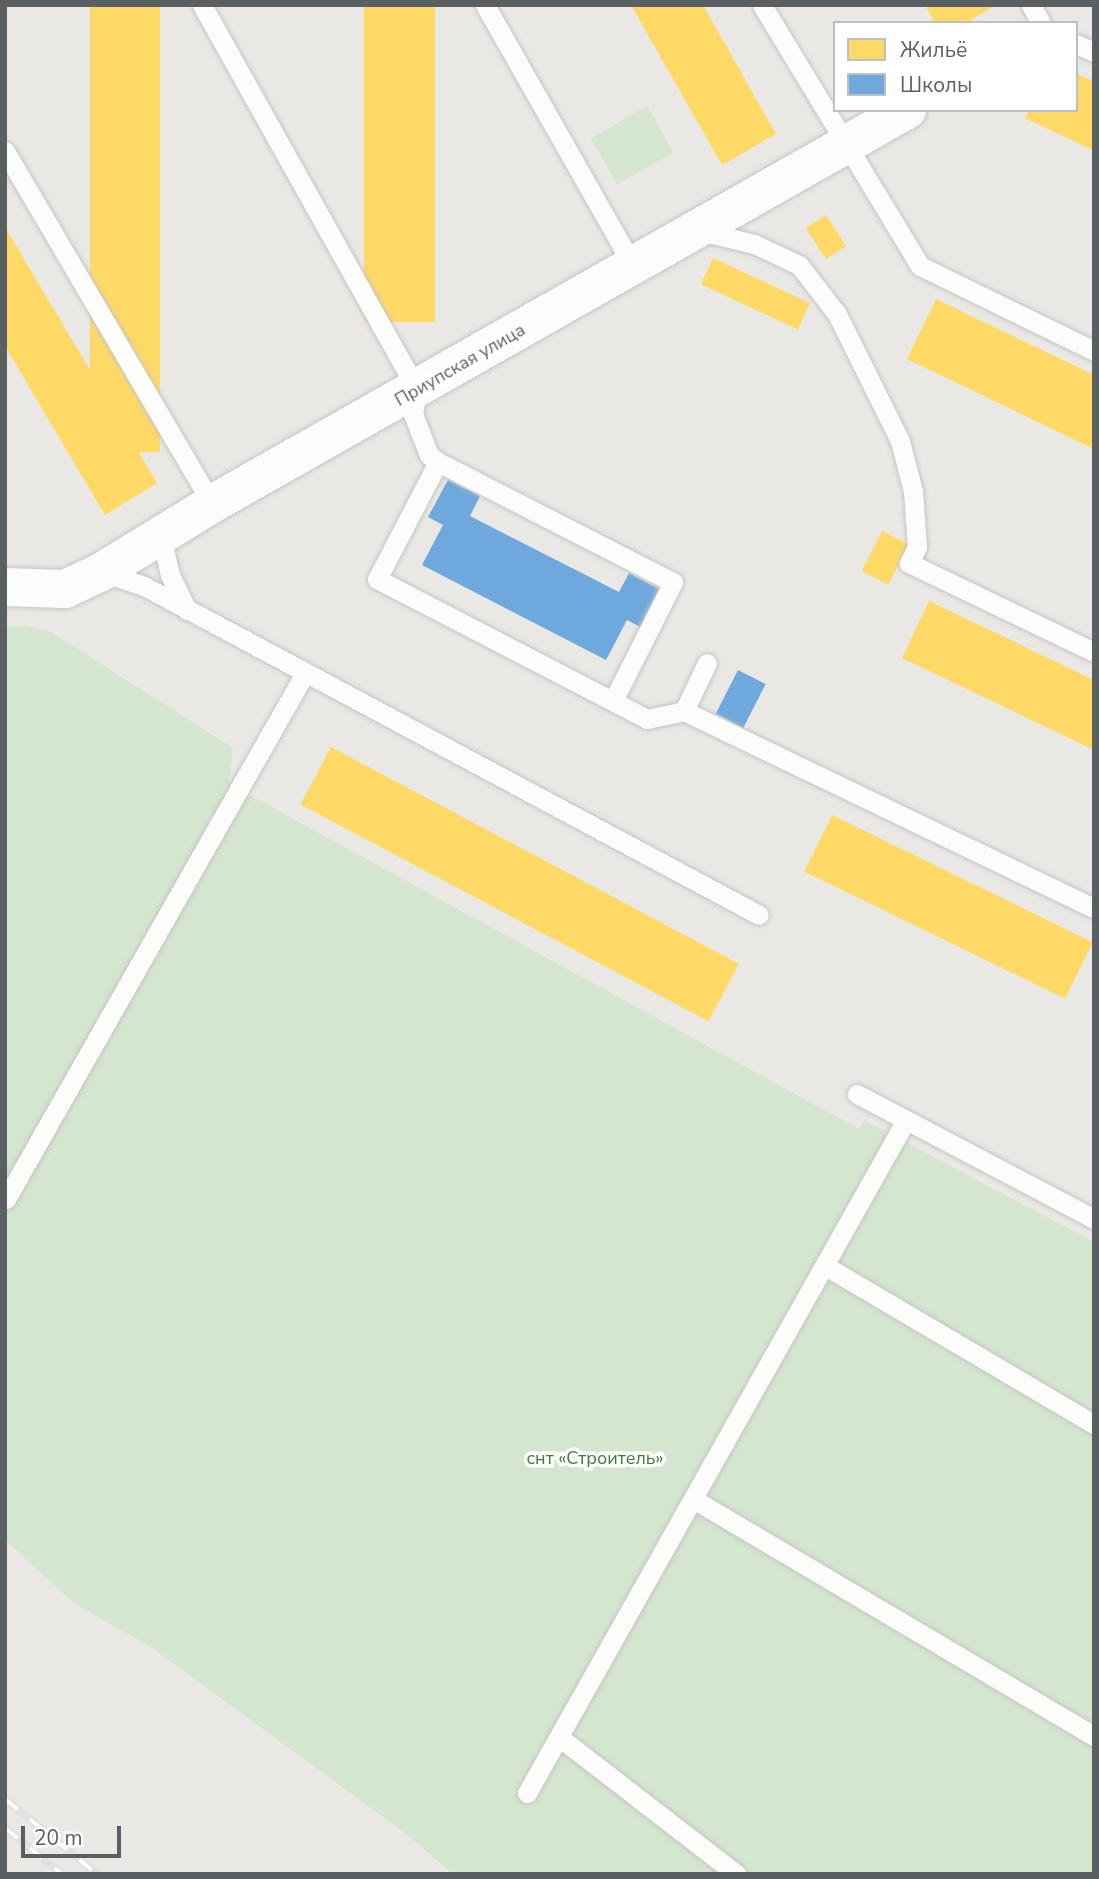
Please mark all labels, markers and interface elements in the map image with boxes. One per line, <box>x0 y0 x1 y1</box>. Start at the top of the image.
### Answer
legend <box>833 21 1078 112</box>
text: Жильё <box>900 36 967 64</box>
text: Школы <box>900 71 972 99</box>
street label: Приупская улица <box>391 319 529 411</box>
park label: снт «Строитель» <box>527 1447 663 1469</box>
scale bar <box>24 1812 124 1856</box>
text: 20 m <box>34 1824 83 1852</box>

